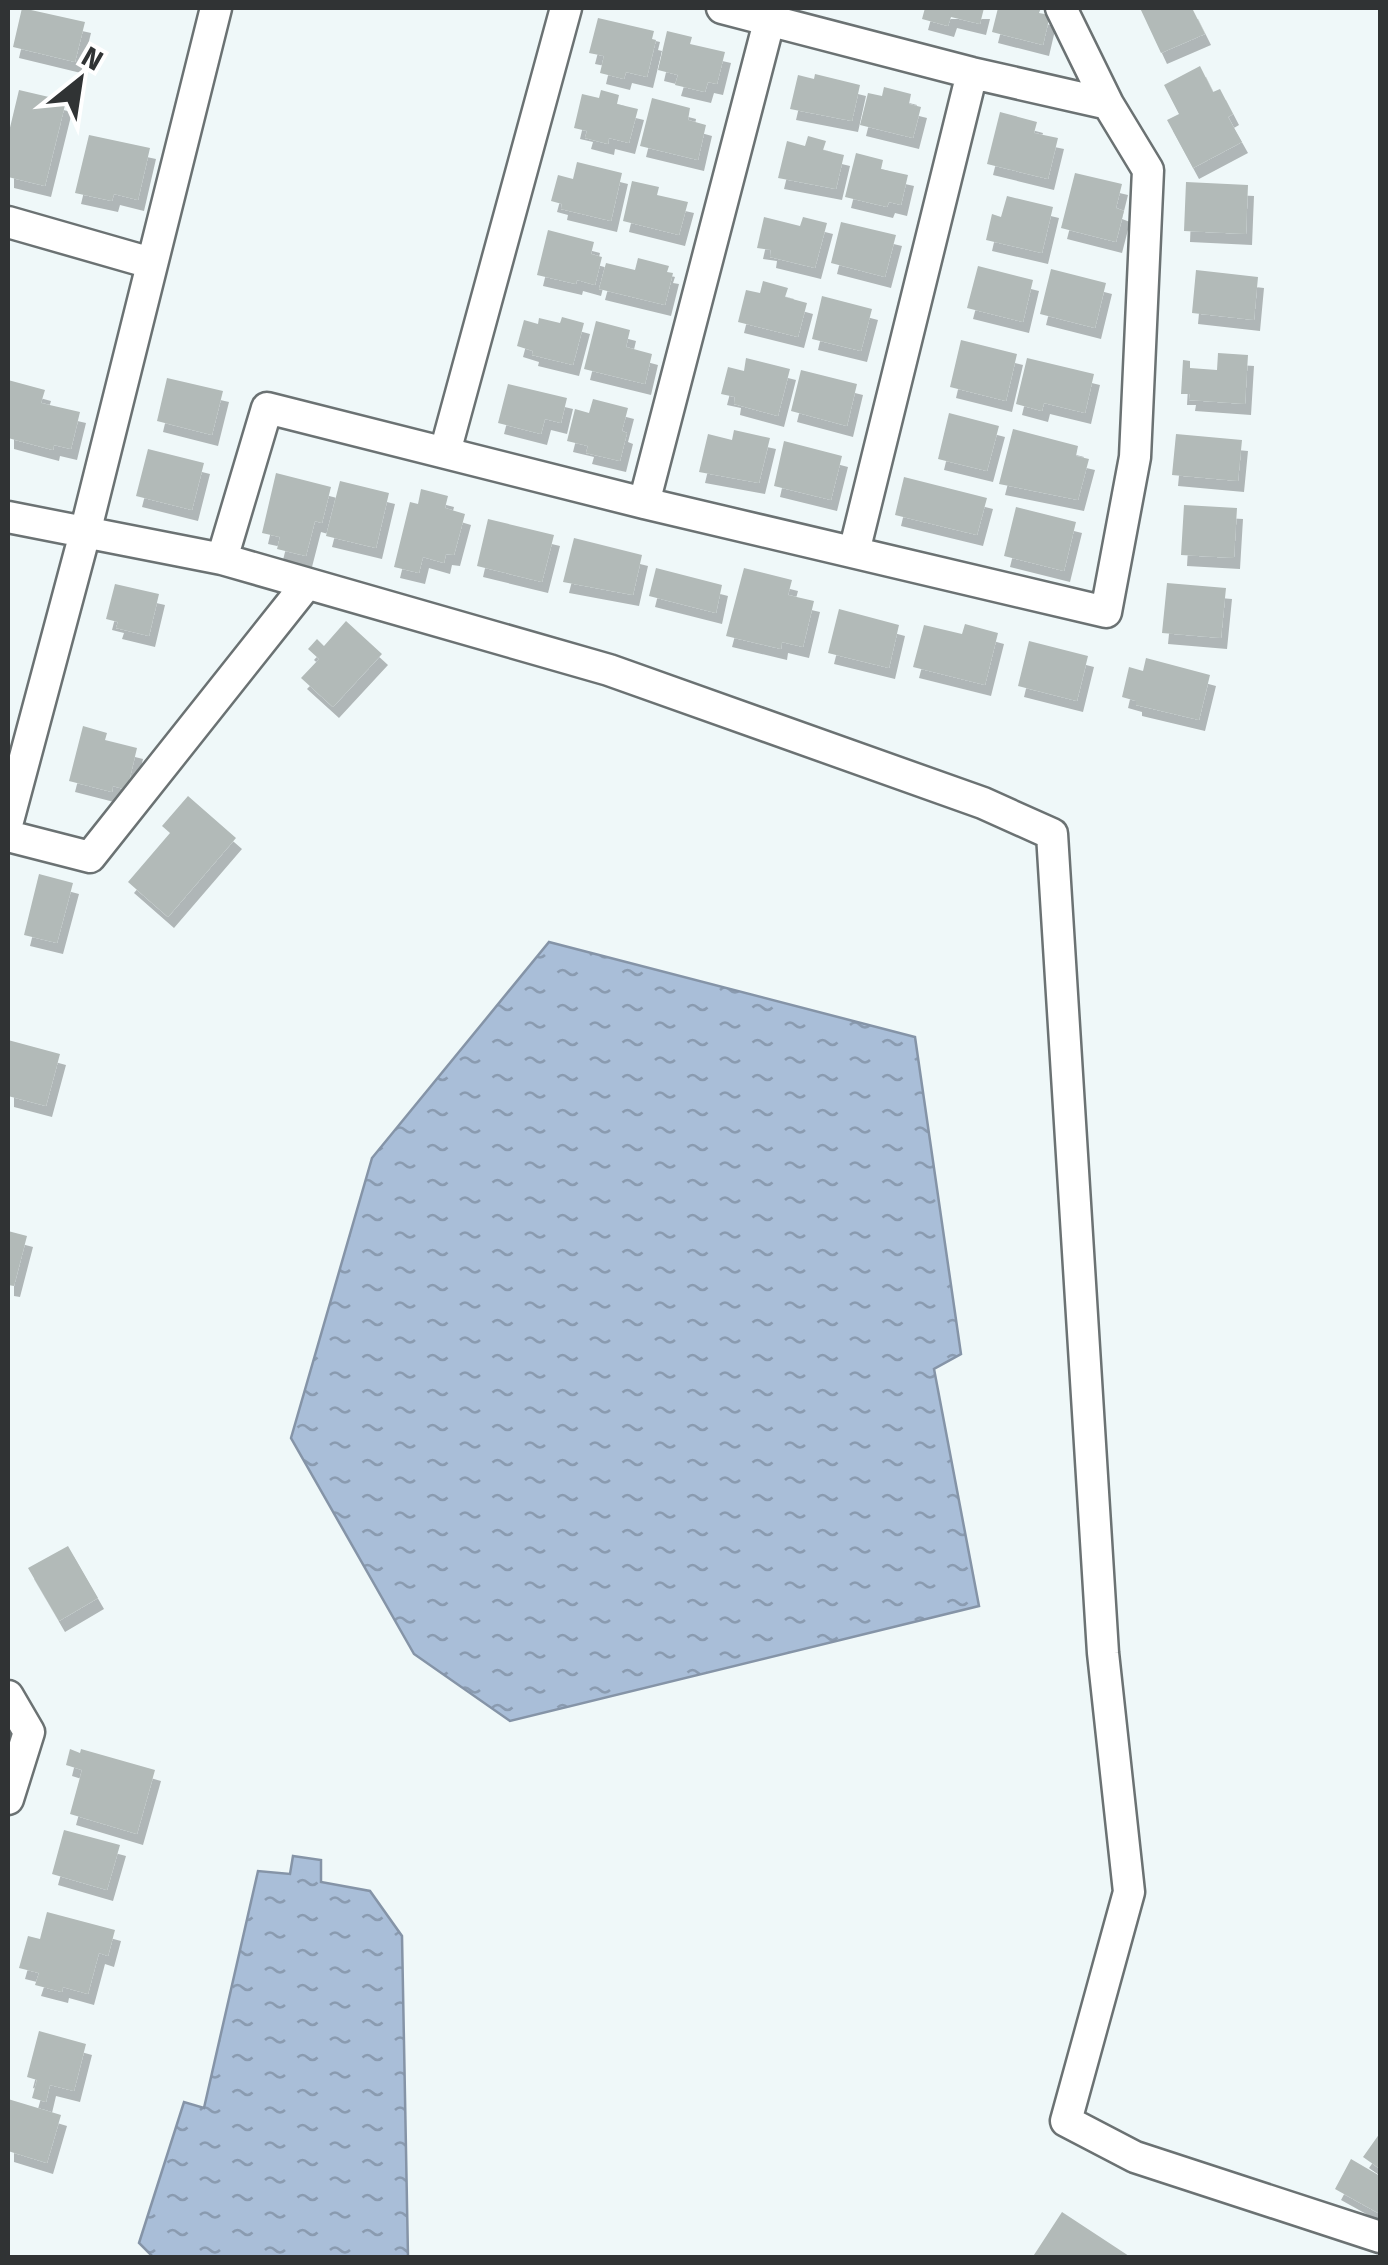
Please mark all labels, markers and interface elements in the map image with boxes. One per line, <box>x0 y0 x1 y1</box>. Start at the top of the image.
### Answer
north arrow <box>30 30 130 130</box>
text: N <box>76 40 109 78</box>

